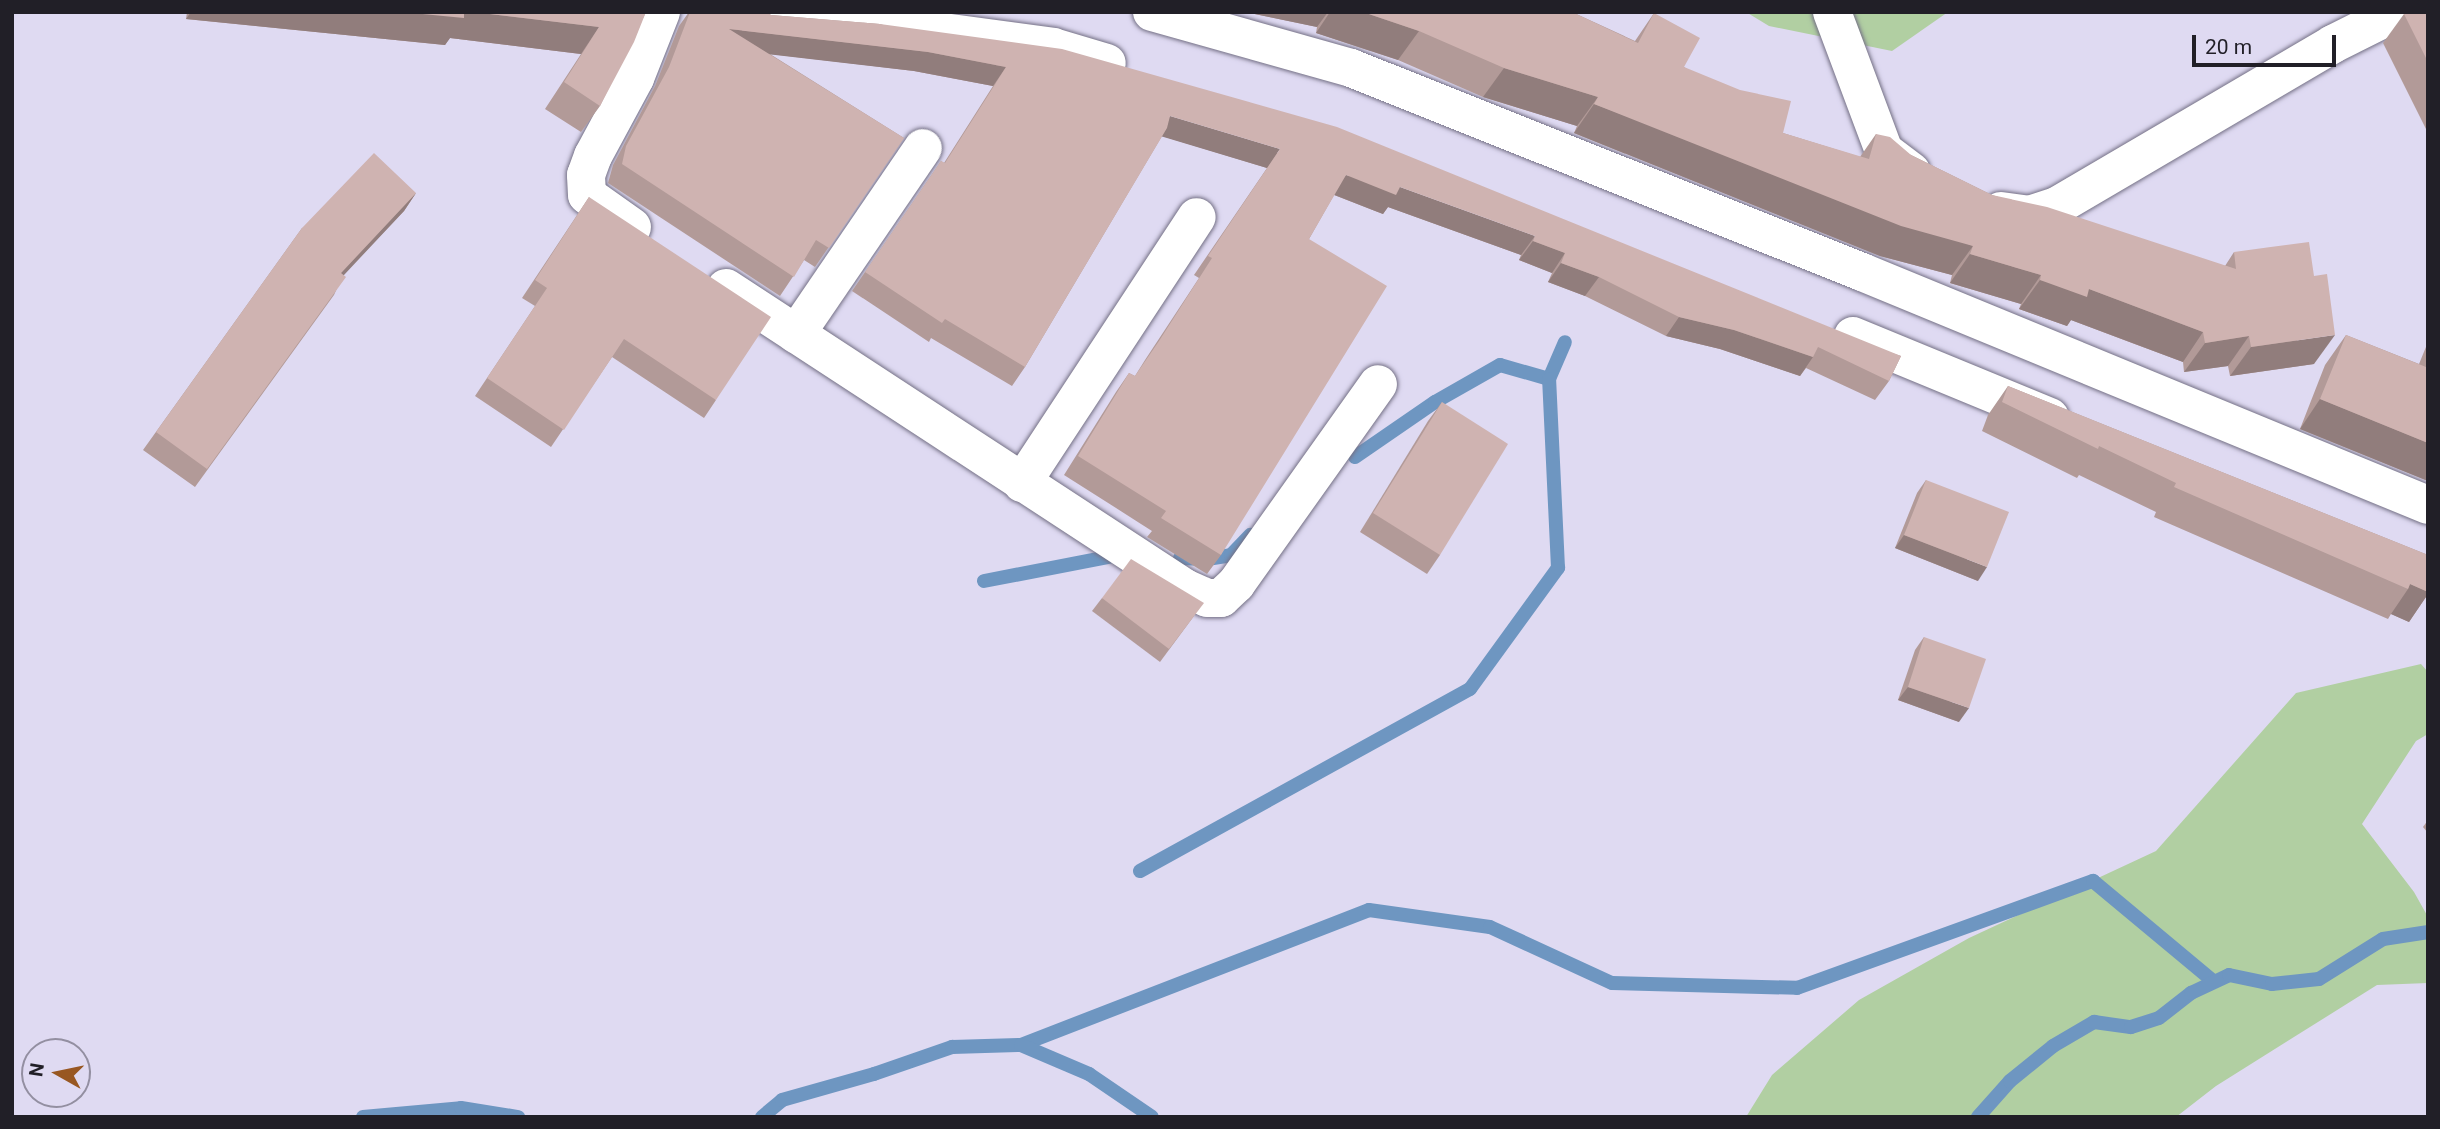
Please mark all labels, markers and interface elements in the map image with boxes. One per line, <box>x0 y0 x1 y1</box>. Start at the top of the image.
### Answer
scale bar <box>2195 21 2338 65</box>
text: 20 m <box>2205 35 2252 59</box>
north arrow <box>21 1038 91 1108</box>
text: N <box>24 1062 49 1078</box>

